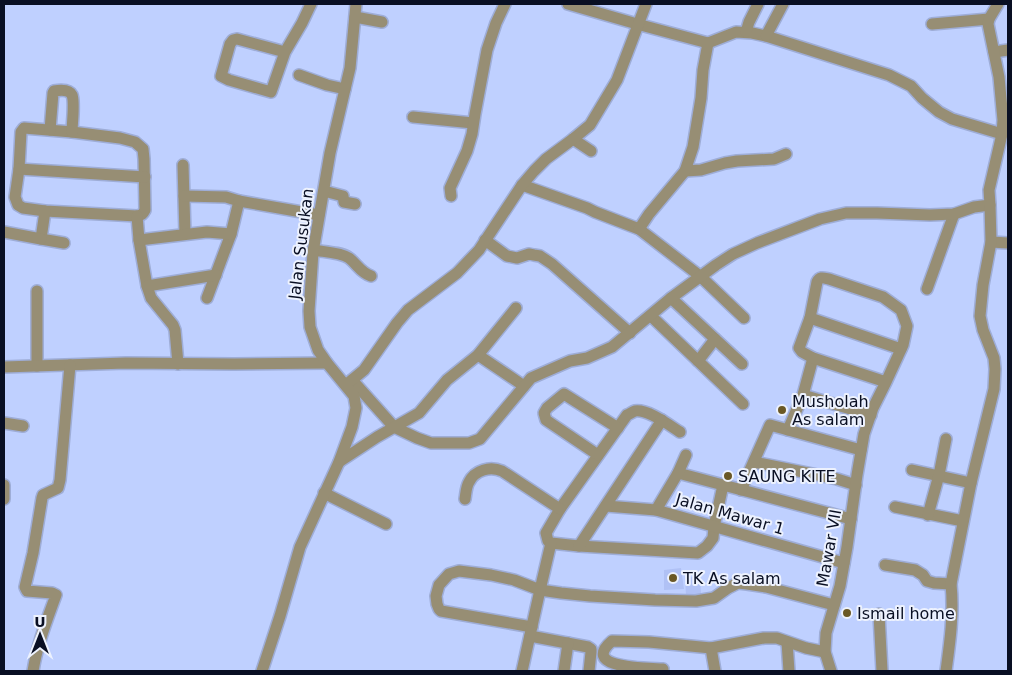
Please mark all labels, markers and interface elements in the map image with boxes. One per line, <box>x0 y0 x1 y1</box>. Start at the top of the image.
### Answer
street label: Jalan Susukan <box>285 187 317 302</box>
place label: Musholah As salam <box>792 392 869 429</box>
marker: Musholah As salam <box>776 404 788 416</box>
place label: SAUNG KITE <box>738 467 836 486</box>
marker: SAUNG KITE <box>722 470 734 482</box>
street label: Jalan Mawar 1 <box>672 489 787 539</box>
street label: Mawar VII <box>813 508 845 588</box>
place label: TK As salam <box>682 569 781 588</box>
marker: TK As salam <box>667 572 679 584</box>
place label: Ismail home <box>857 604 955 623</box>
marker: Ismail home <box>841 607 853 619</box>
north arrow <box>15 610 65 660</box>
text: U <box>34 614 46 630</box>

